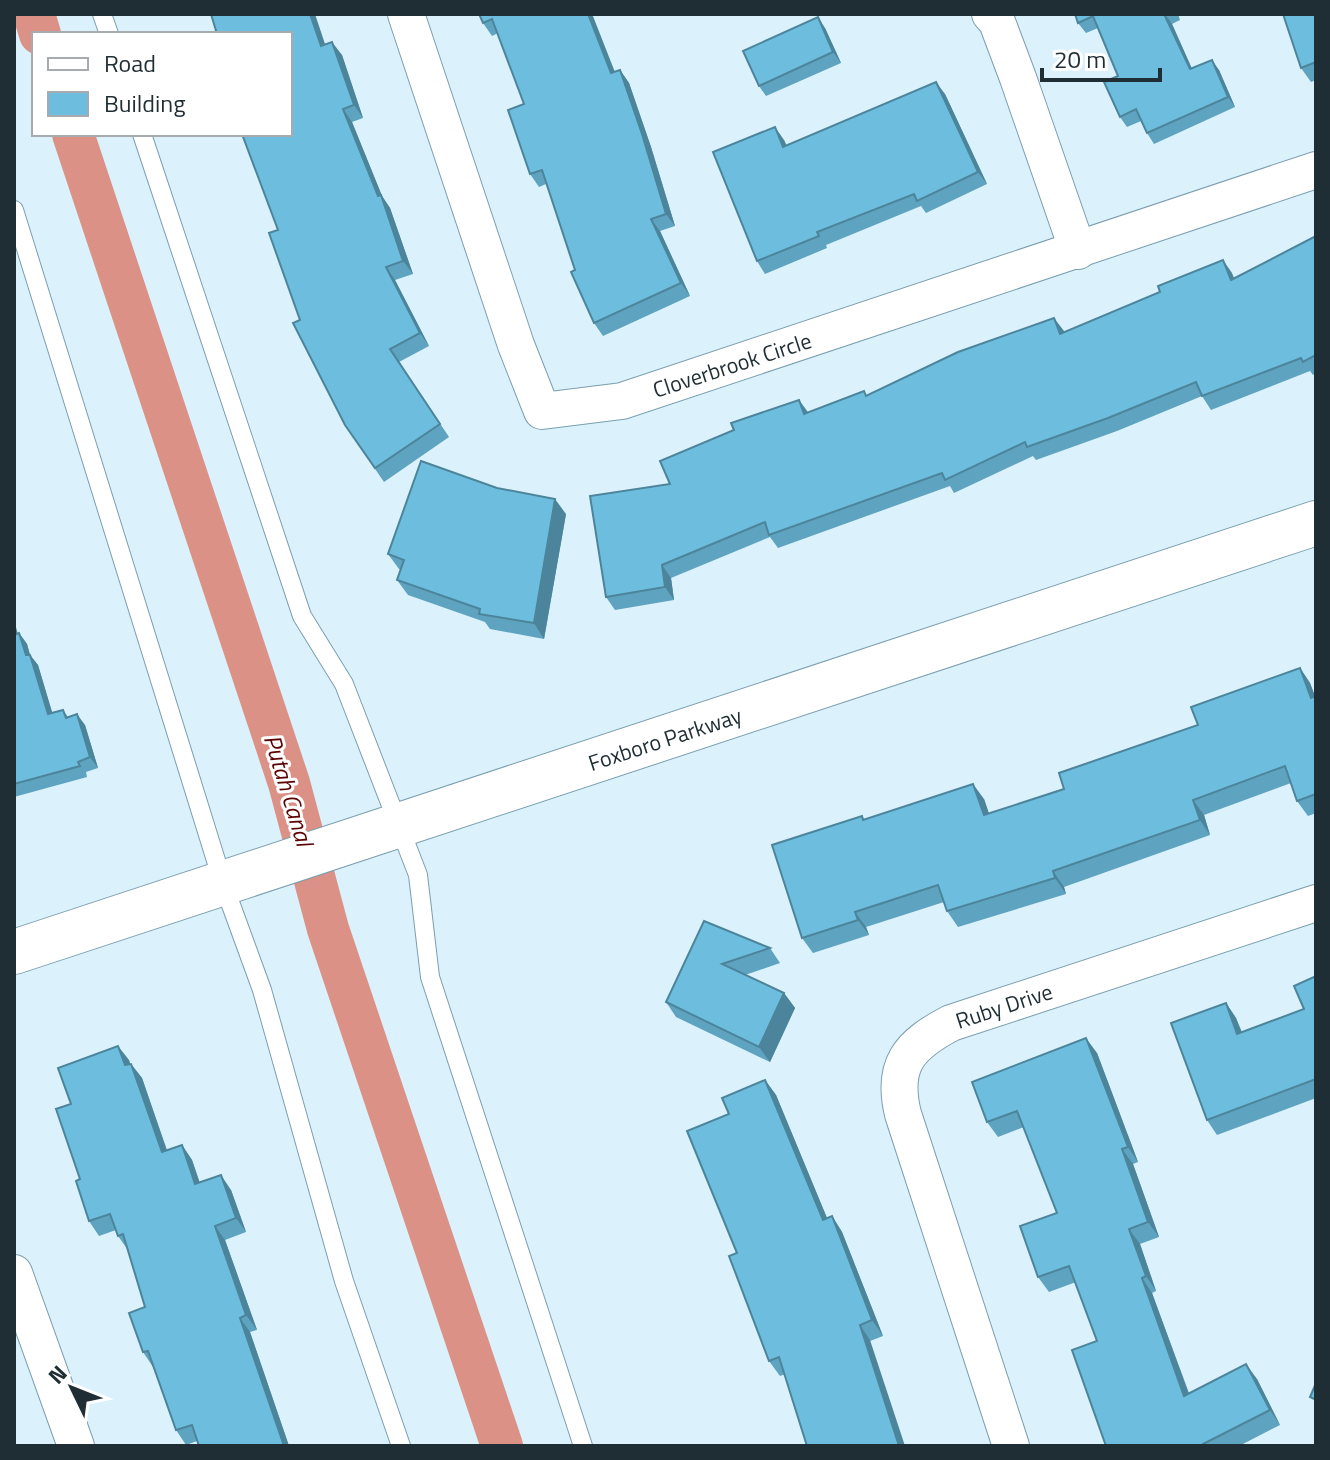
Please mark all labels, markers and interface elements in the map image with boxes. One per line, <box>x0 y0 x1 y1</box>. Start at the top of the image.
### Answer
legend <box>32 32 292 136</box>
scale bar <box>1042 32 1160 82</box>
text: 20 m <box>1054 41 1106 77</box>
text: Road <box>104 45 156 81</box>
text: Building <box>104 85 186 121</box>
street label: Cloverbrook Circle <box>648 323 816 407</box>
street label: Foxboro Parkway <box>584 698 747 780</box>
water label: Putah Canal <box>255 730 324 853</box>
street label: Ruby Drive <box>951 974 1057 1038</box>
north arrow <box>32 1348 112 1428</box>
text: N <box>40 1357 75 1392</box>

